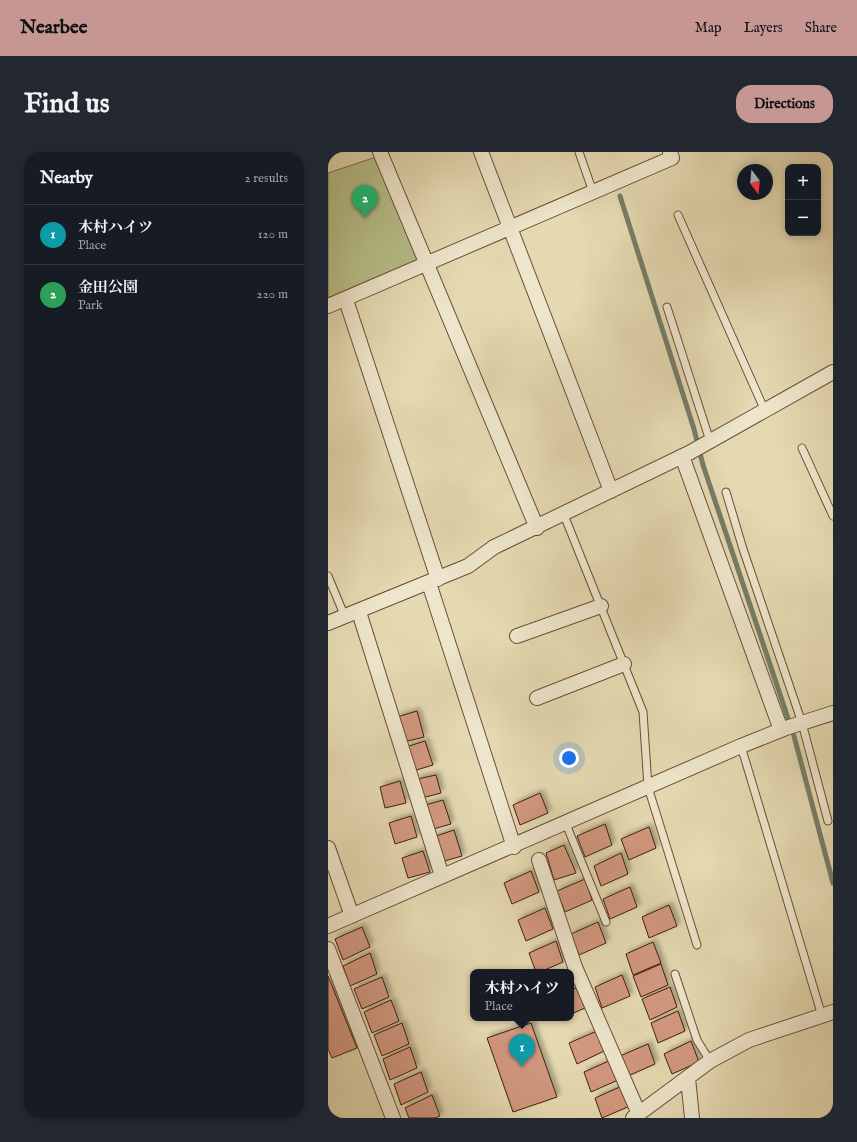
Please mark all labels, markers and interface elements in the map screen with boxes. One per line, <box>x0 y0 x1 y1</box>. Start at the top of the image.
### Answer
text: Nearbee <box>20 16 87 40</box>
text: Map <box>695 19 722 37</box>
text: Layers <box>744 19 783 37</box>
text: Share <box>805 19 837 37</box>
button: Directions <box>736 85 833 123</box>
text: Find us <box>24 87 110 122</box>
north arrow <box>737 164 773 200</box>
map controls <box>785 164 821 236</box>
button: + <box>785 164 821 200</box>
text: Nearby <box>40 168 93 189</box>
text: 2 results <box>244 170 288 187</box>
pin: 2 <box>352 185 378 218</box>
button: − <box>785 200 821 236</box>
text: 木村ハイツ <box>78 218 153 237</box>
text: 1 <box>51 226 55 243</box>
text: 120 m <box>258 226 288 243</box>
text: Place <box>78 237 106 254</box>
text: 金田公園 <box>78 278 138 297</box>
text: 2 <box>50 286 56 303</box>
text: 220 m <box>257 286 288 303</box>
text: Park <box>78 297 103 314</box>
your location <box>559 748 579 768</box>
popup <box>470 969 574 1021</box>
text: 木村ハイツ <box>484 979 560 998</box>
text: Place <box>484 998 513 1015</box>
pin: 1 <box>509 1034 535 1067</box>

